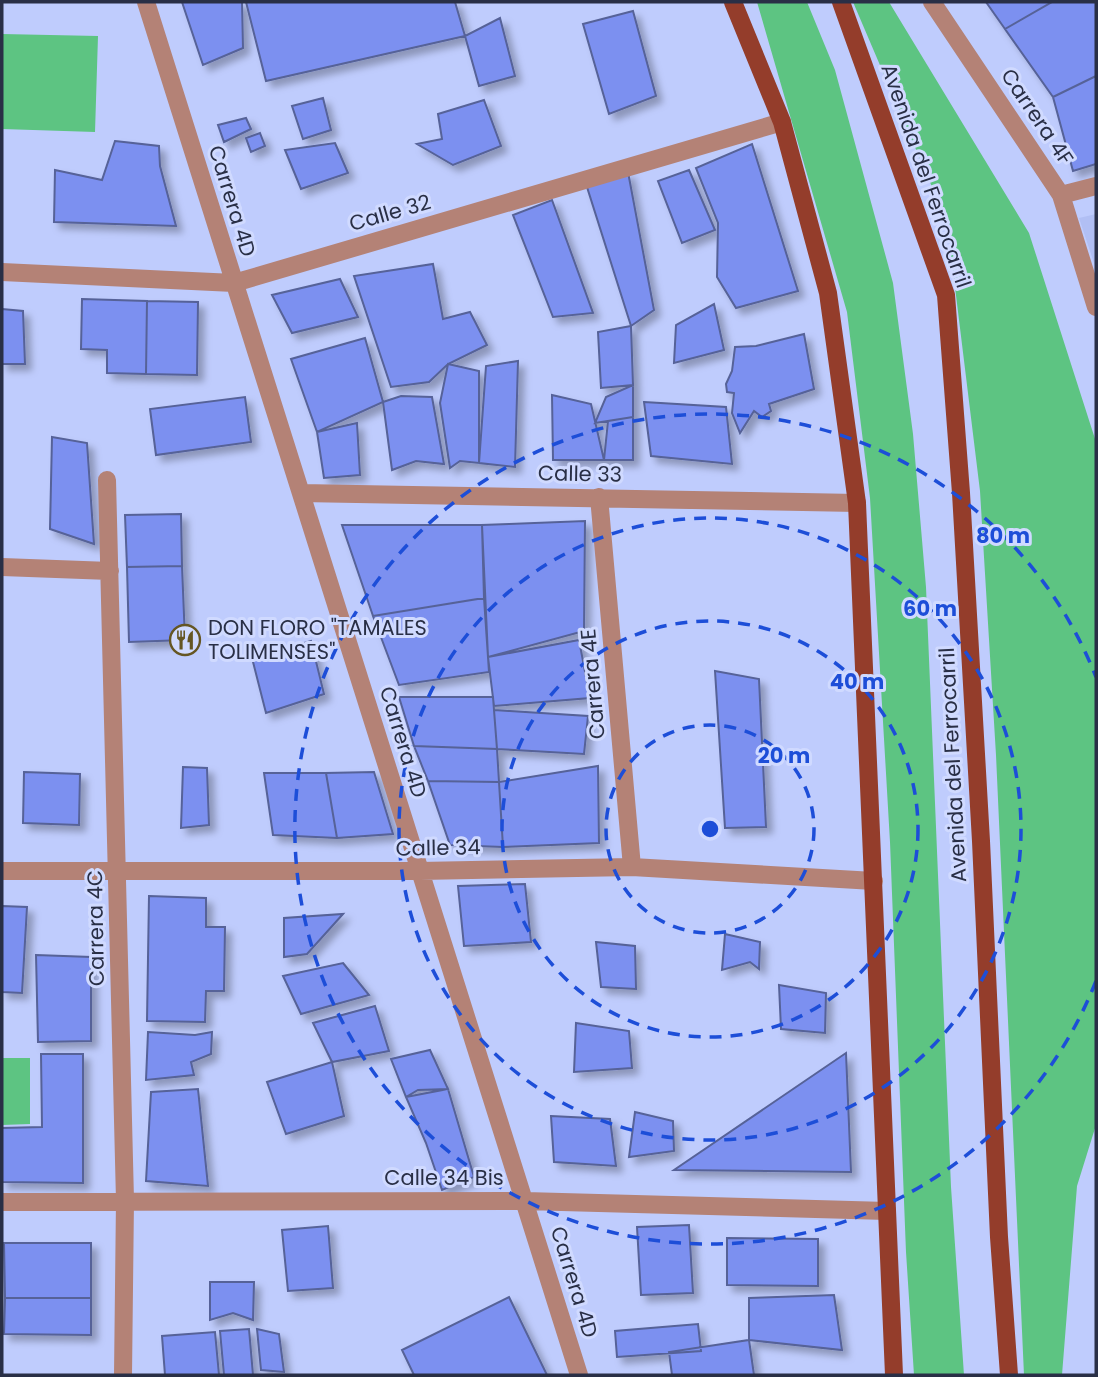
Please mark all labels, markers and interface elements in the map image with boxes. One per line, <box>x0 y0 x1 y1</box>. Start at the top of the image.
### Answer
street label: Avenida del Ferrocarril <box>874 60 978 292</box>
street label: Carrera 4F <box>994 63 1080 171</box>
street label: Carrera 4D <box>202 142 263 260</box>
street label: Calle 32 <box>346 187 434 238</box>
street label: Calle 33 <box>538 458 622 489</box>
text: 80 m <box>976 521 1030 550</box>
text: 60 m <box>903 594 957 623</box>
place label: DON FLORO "TAMALES TOLIMENSES" <box>208 613 427 666</box>
restaurant icon: DON FLORO "TAMALES TOLIMENSES" <box>168 623 202 657</box>
street label: Carrera 4E <box>573 628 612 740</box>
street label: Avenida del Ferrocarril <box>932 647 973 883</box>
text: 40 m <box>830 667 884 696</box>
street label: Carrera 4D <box>373 683 434 801</box>
text: 20 m <box>758 741 810 770</box>
centre of rings <box>698 817 722 841</box>
street label: Calle 34 <box>395 832 481 863</box>
street label: Carrera 4C <box>80 870 111 986</box>
street label: Calle 34 Bis <box>384 1163 504 1192</box>
street label: Carrera 4D <box>544 1223 605 1341</box>

